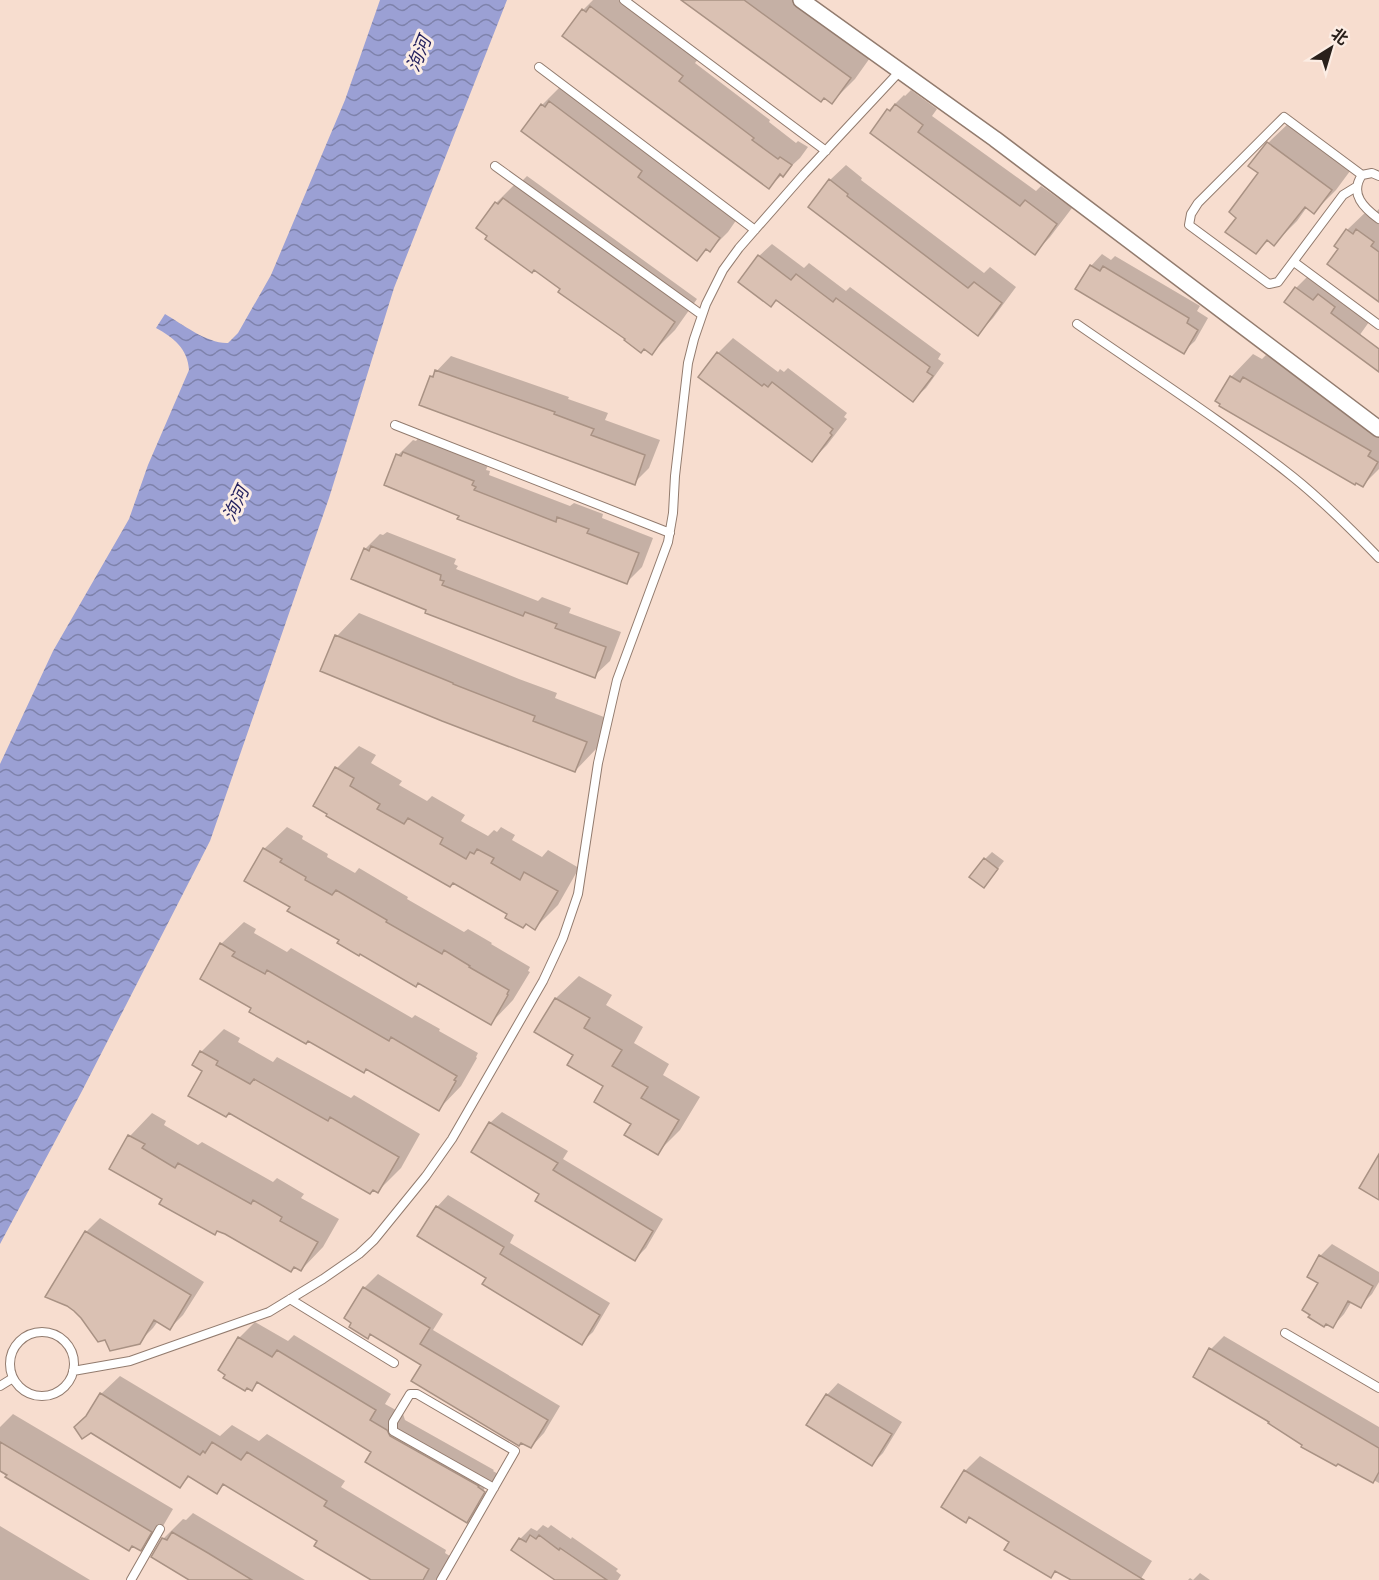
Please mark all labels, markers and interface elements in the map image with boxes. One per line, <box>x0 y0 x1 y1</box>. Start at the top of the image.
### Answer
north arrow <box>1301 18 1361 78</box>
text: 北 <box>1328 22 1353 49</box>
water label: 泃河 <box>400 30 437 75</box>
water label: 泃河 <box>217 479 255 525</box>

